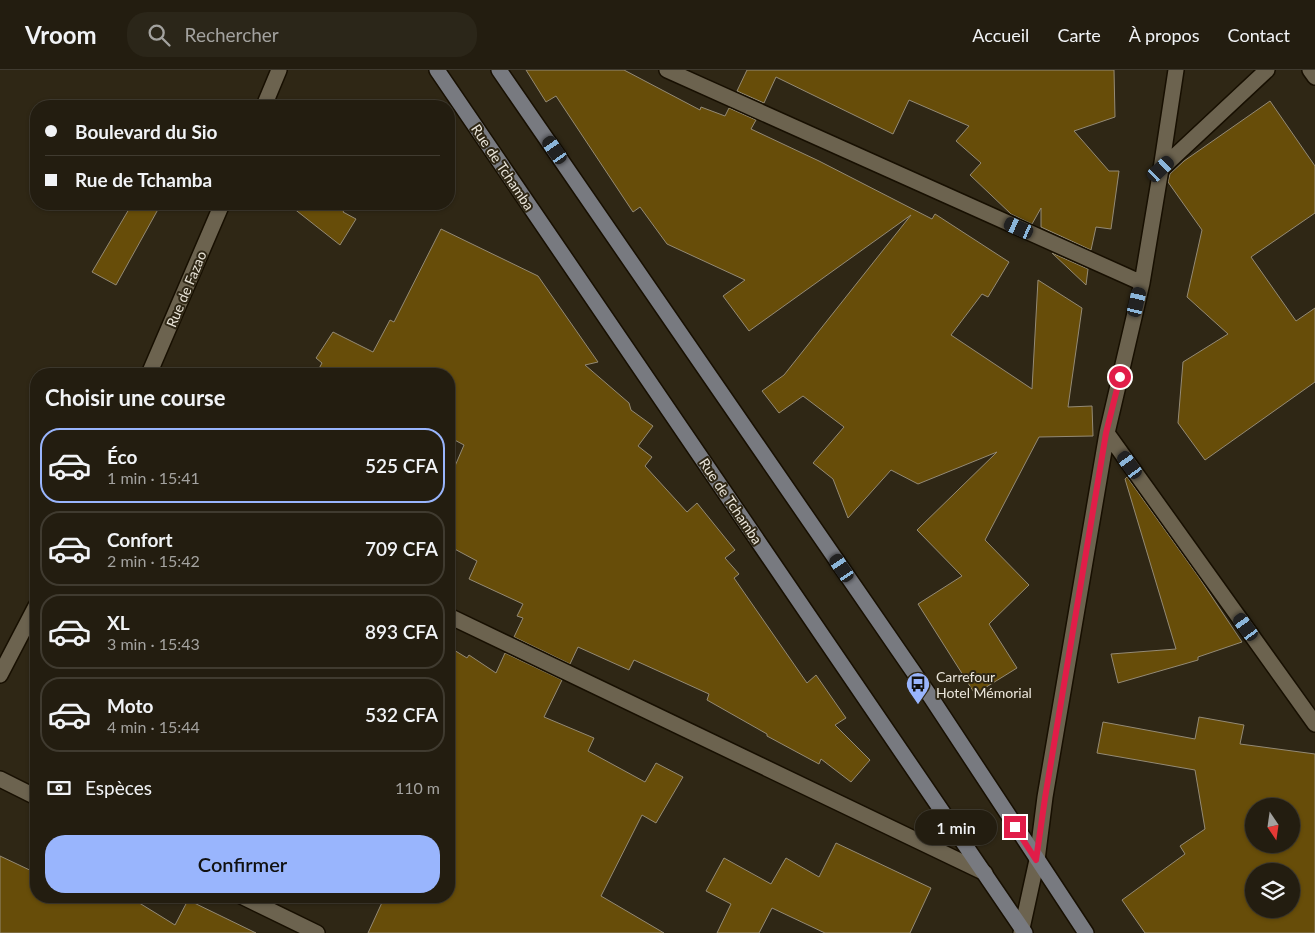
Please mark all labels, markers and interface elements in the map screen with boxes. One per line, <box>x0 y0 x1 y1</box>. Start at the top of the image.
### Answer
search box <box>127 12 477 57</box>
text: Vroom <box>25 20 97 49</box>
icon: search <box>145 21 173 49</box>
text: Rechercher <box>185 23 279 46</box>
text: Accueil <box>972 24 1029 46</box>
text: Carte <box>1057 24 1101 46</box>
text: À propos <box>1129 24 1200 46</box>
text: Contact <box>1228 24 1290 46</box>
text: Boulevard du Sio <box>75 120 218 143</box>
street label: Rue de Tchamba <box>468 121 538 213</box>
car <box>540 133 569 167</box>
car <box>1144 153 1177 185</box>
text: Rue de Tchamba <box>75 168 212 191</box>
car <box>1002 215 1035 241</box>
street label: Rue de Fazao <box>162 248 210 330</box>
car <box>1126 286 1147 318</box>
route start <box>1109 366 1131 388</box>
text: Choisir une course <box>45 384 226 411</box>
icon: car <box>47 443 92 488</box>
text: Éco <box>107 445 137 468</box>
car <box>1115 448 1144 482</box>
text: 525 CFA <box>365 454 438 477</box>
street label: Rue de Tchamba <box>696 455 766 547</box>
text: 1 min · 15:41 <box>107 468 200 487</box>
icon: car <box>47 526 92 571</box>
text: Confort <box>107 528 172 551</box>
text: 709 CFA <box>365 537 438 560</box>
text: 2 min · 15:42 <box>107 551 200 570</box>
car <box>827 551 856 585</box>
icon: car <box>47 609 92 654</box>
car <box>1231 610 1260 644</box>
text: XL <box>107 611 130 634</box>
text: 893 CFA <box>365 620 438 643</box>
text: 3 min · 15:43 <box>107 634 200 653</box>
place label: Carrefour Hotel Mémorial <box>936 668 1032 701</box>
bus stop icon: Carrefour Hotel Mémorial <box>905 671 931 705</box>
icon: car <box>47 692 92 737</box>
text: Moto <box>107 694 153 717</box>
text: 532 CFA <box>365 703 438 726</box>
text: 4 min · 15:44 <box>107 717 200 736</box>
icon: cash <box>45 774 73 802</box>
text: Espèces <box>85 776 152 799</box>
text: 110 m <box>395 778 440 797</box>
north arrow <box>1245 798 1300 852</box>
map controls <box>1245 798 1300 918</box>
callout: 1 min <box>915 810 998 844</box>
route end <box>1004 816 1026 838</box>
text: 1 min <box>936 818 976 837</box>
button: Confirmer <box>45 835 440 893</box>
button: layers <box>1245 863 1300 918</box>

